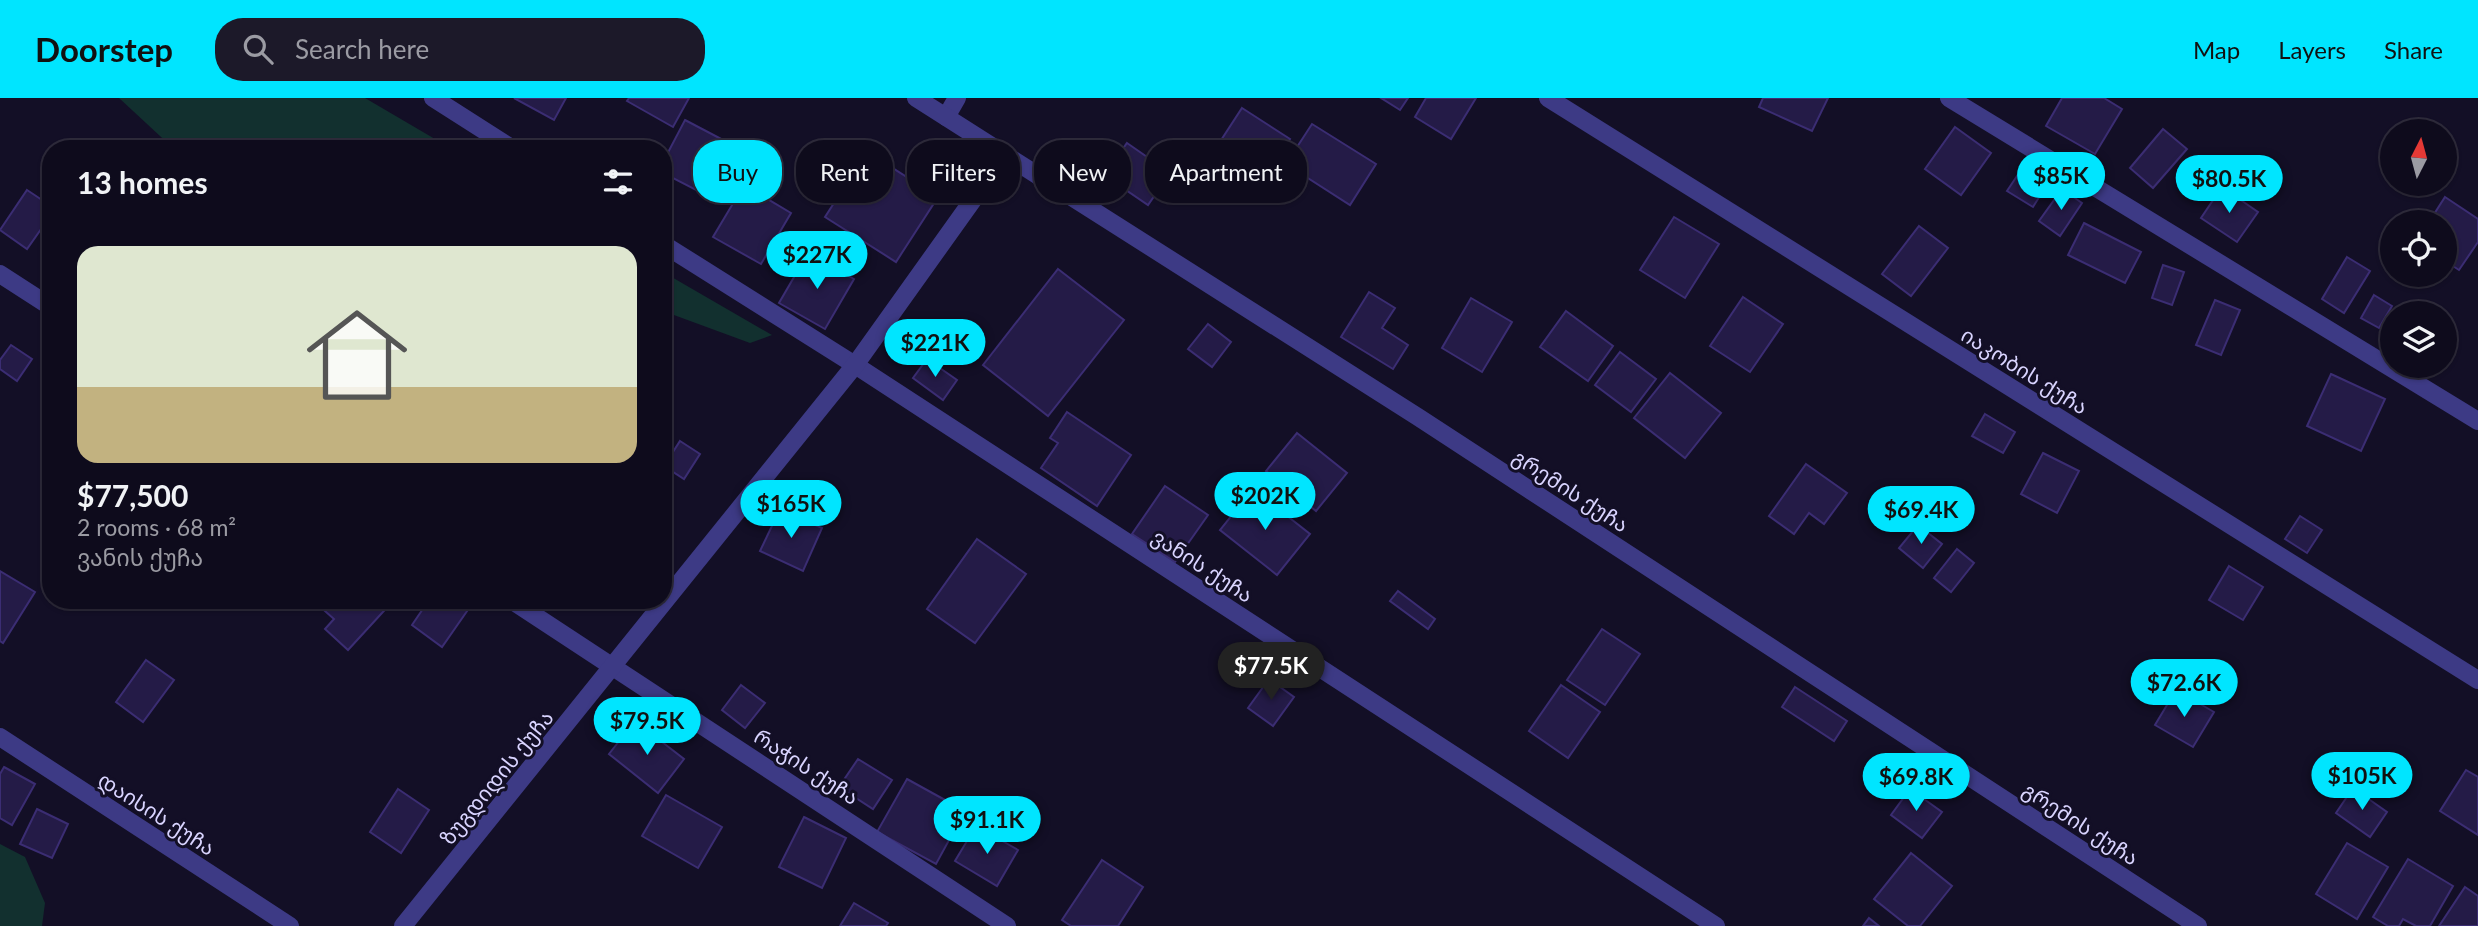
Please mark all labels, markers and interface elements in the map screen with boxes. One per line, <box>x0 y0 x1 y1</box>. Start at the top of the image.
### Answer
search box <box>215 18 705 81</box>
text: Doorstep <box>35 29 173 69</box>
icon: search <box>239 30 277 68</box>
text: Search here <box>295 33 429 65</box>
text: Map <box>2193 35 2240 64</box>
text: Layers <box>2278 35 2346 64</box>
text: Share <box>2384 35 2443 64</box>
north arrow <box>2380 119 2457 196</box>
map controls <box>2380 119 2457 378</box>
chip: Buy <box>693 140 782 203</box>
chip: Rent <box>796 140 893 203</box>
chip: Filters <box>907 140 1020 203</box>
chip: New <box>1034 140 1131 203</box>
chip: Apartment <box>1145 140 1307 203</box>
pin: $85K <box>2020 152 2102 212</box>
pin: $80.5K <box>2172 156 2286 215</box>
text: $85K <box>2033 161 2089 189</box>
icon: filters <box>599 163 637 201</box>
text: 13 homes <box>77 164 208 200</box>
text: $80.5K <box>2192 164 2266 192</box>
button: locate <box>2380 210 2457 287</box>
pin: $227K <box>768 232 866 291</box>
text: $227K <box>782 240 852 268</box>
icon: home <box>294 292 420 418</box>
button: layers <box>2380 301 2457 378</box>
pin: $221K <box>886 320 984 379</box>
street label: იაკობის ქუჩა <box>1957 321 2093 420</box>
text: $221K <box>900 328 970 356</box>
street label: გრემის ქუჩა <box>1508 443 1634 538</box>
pin: $202K <box>1216 472 1314 532</box>
text: $77,500 <box>77 477 188 513</box>
pin: $165K <box>742 480 840 540</box>
text: $202K <box>1230 481 1300 509</box>
pin: $69.4K <box>1864 486 1978 546</box>
text: $165K <box>756 489 826 517</box>
text: $69.4K <box>1884 495 1958 523</box>
text: 2 rooms · 68 m² <box>77 513 236 541</box>
street label: ვანის ქუჩა <box>1147 523 1258 608</box>
text: ვანის ქუჩა <box>77 543 203 571</box>
pin: $77.5K <box>1214 642 1328 702</box>
text: $77.5K <box>1234 651 1308 679</box>
pin: $72.6K <box>2127 660 2241 719</box>
text: $72.6K <box>2147 668 2221 696</box>
pin: $79.5K <box>590 698 704 757</box>
street label: ზუგდიდის ქუჩა <box>434 705 559 850</box>
text: $79.5K <box>610 706 684 734</box>
street label: რაჭის ქუჩა <box>750 723 864 810</box>
pin: $105K <box>2313 752 2411 812</box>
pin: $69.8K <box>1859 754 1973 813</box>
text: $105K <box>2327 761 2397 789</box>
text: $69.8K <box>1879 762 1953 790</box>
street label: დაისის ქუჩა <box>93 766 220 862</box>
street label: გრემის ქუჩა <box>2018 776 2144 871</box>
pin: $91.1K <box>930 796 1044 856</box>
text: $91.1K <box>950 805 1024 833</box>

